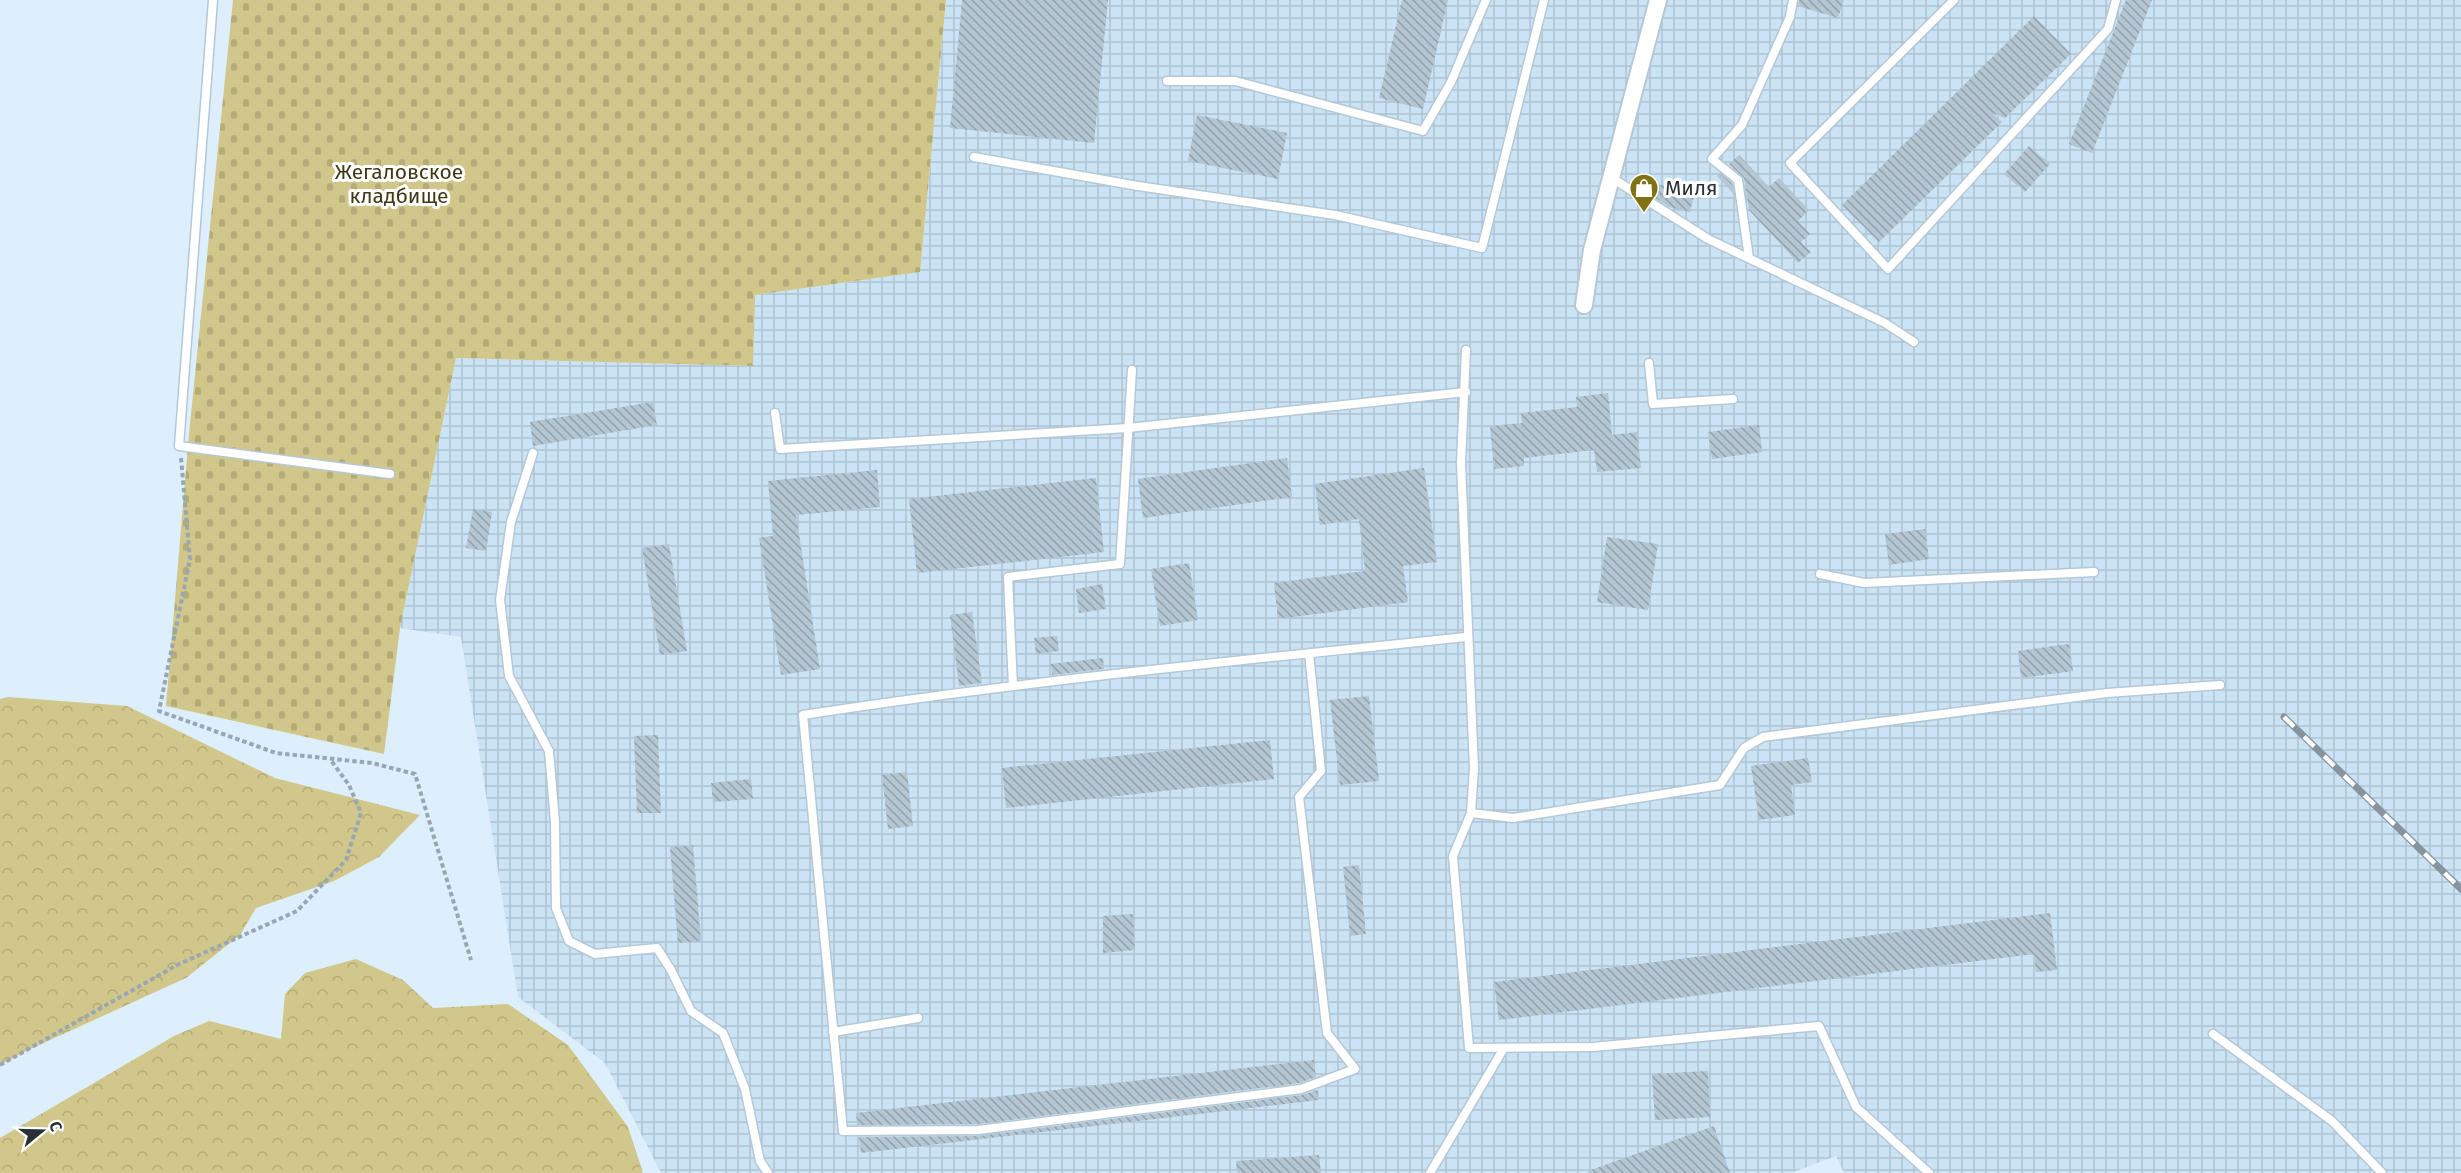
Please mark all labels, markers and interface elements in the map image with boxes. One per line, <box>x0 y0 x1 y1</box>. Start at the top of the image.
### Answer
park label: Жегаловское кладбище <box>335 159 463 209</box>
shop icon: Миля <box>1628 172 1660 214</box>
place label: Миля <box>1665 175 1718 201</box>
north arrow <box>12 1101 72 1161</box>
text: С <box>45 1119 66 1134</box>

